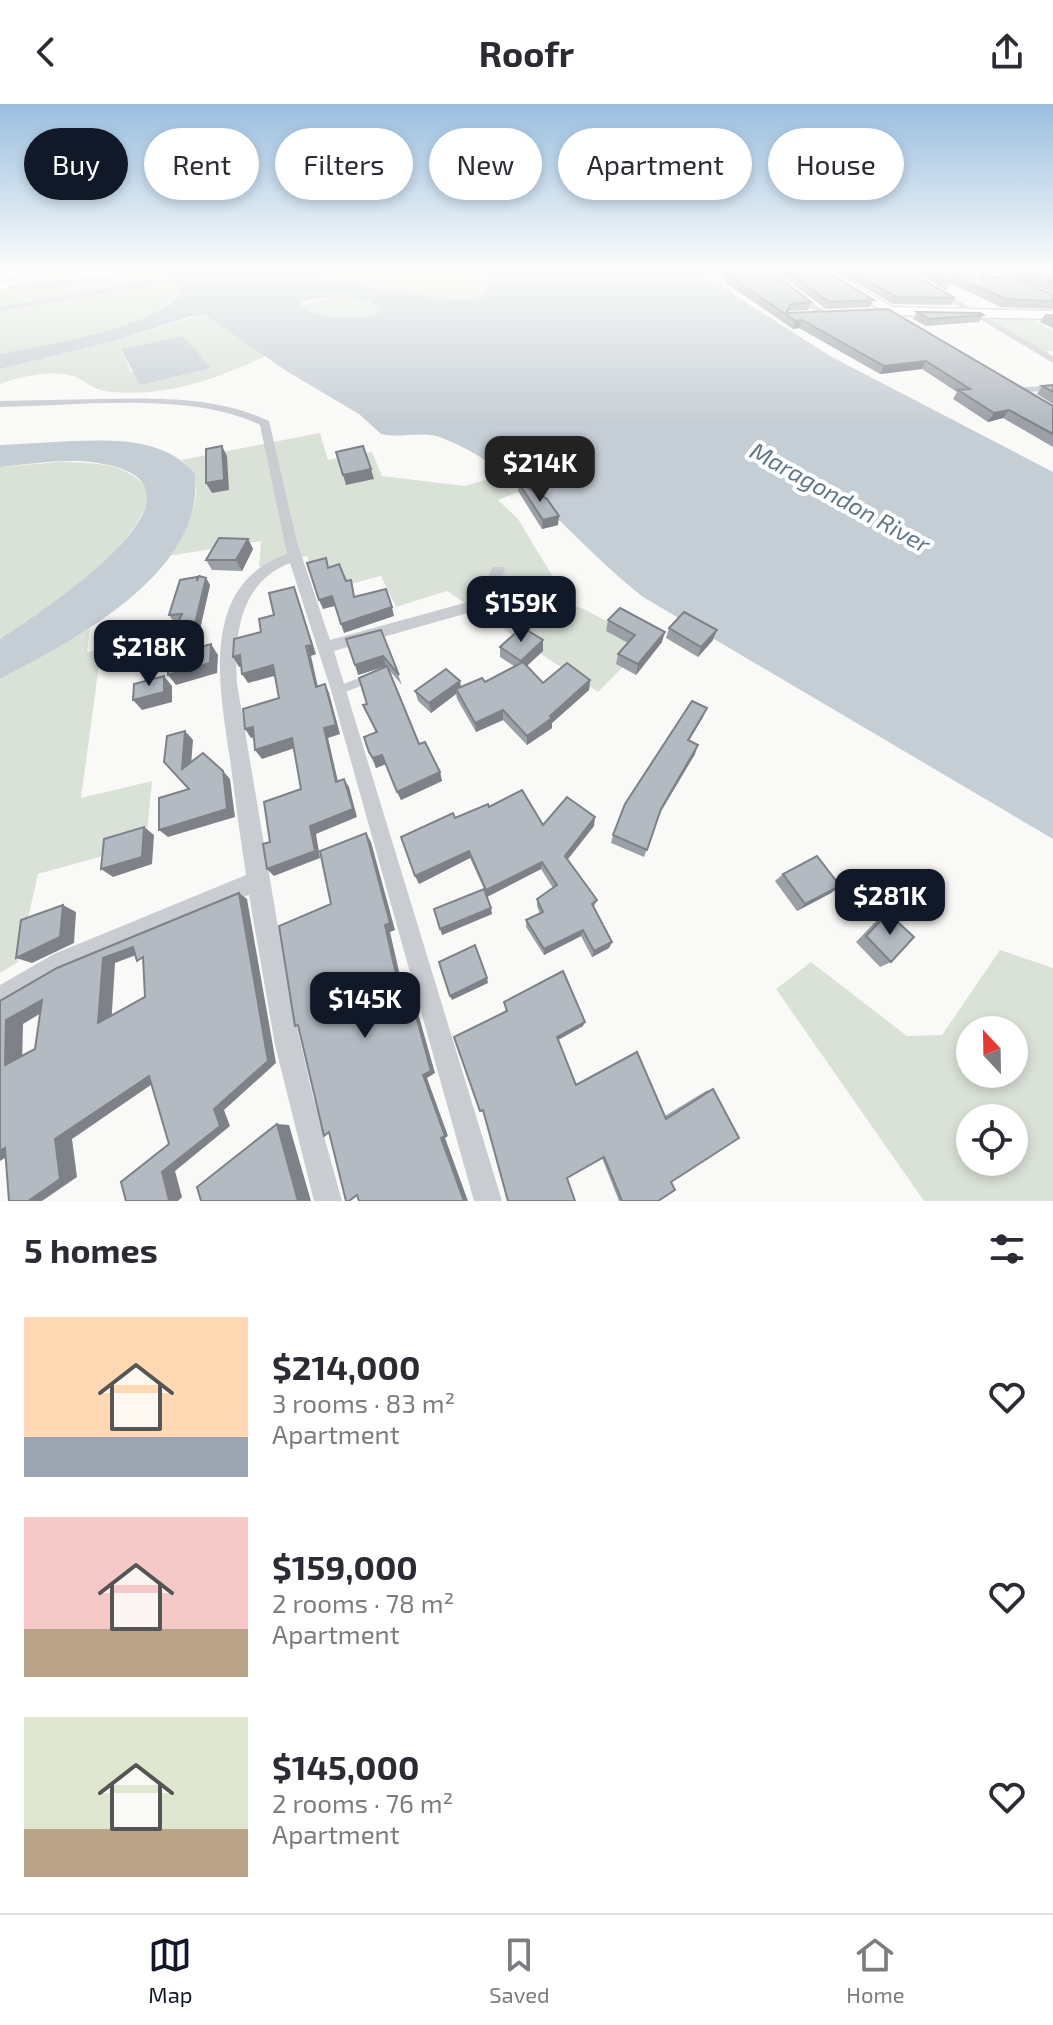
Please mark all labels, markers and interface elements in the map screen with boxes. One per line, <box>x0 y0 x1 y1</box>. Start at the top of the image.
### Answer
icon: back <box>24 30 68 74</box>
icon: share <box>985 30 1029 74</box>
text: Roofr <box>479 31 574 74</box>
chip: Buy <box>24 128 128 200</box>
chip: Rent <box>144 128 259 200</box>
chip: Filters <box>275 128 413 200</box>
chip: New <box>429 128 542 200</box>
chip: Apartment <box>558 128 752 200</box>
chip: House <box>768 128 904 200</box>
water label: Maragondon River <box>746 435 936 558</box>
pin: $214K <box>484 436 596 504</box>
text: $214K <box>503 446 577 477</box>
pin: $159K <box>465 576 577 644</box>
text: $159K <box>485 586 557 617</box>
pin: $218K <box>93 620 205 688</box>
text: $218K <box>112 630 186 661</box>
pin: $281K <box>834 869 946 937</box>
text: $281K <box>853 879 927 910</box>
pin: $145K <box>309 972 421 1040</box>
text: $145K <box>328 982 402 1013</box>
north arrow <box>956 1016 1028 1088</box>
map controls <box>956 1016 1028 1176</box>
button: locate <box>956 1104 1028 1176</box>
icon: filters <box>985 1227 1029 1271</box>
text: 5 homes <box>24 1229 158 1270</box>
text: $214,000 <box>272 1346 420 1387</box>
icon: home <box>88 1349 184 1445</box>
icon: heart <box>985 1375 1029 1419</box>
text: 3 rooms · 83 m² <box>272 1387 455 1418</box>
text: Apartment <box>272 1418 400 1449</box>
text: $159,000 <box>272 1546 418 1587</box>
icon: home <box>88 1549 184 1645</box>
icon: heart <box>985 1575 1029 1619</box>
text: 2 rooms · 78 m² <box>272 1587 454 1618</box>
text: Apartment <box>272 1618 400 1649</box>
text: $145,000 <box>272 1746 419 1787</box>
icon: home <box>88 1749 184 1845</box>
icon: heart <box>985 1775 1029 1819</box>
text: 2 rooms · 76 m² <box>272 1787 453 1818</box>
text: Apartment <box>272 1818 400 1849</box>
tab: Map <box>148 1933 193 2007</box>
tab: Saved <box>489 1933 550 2007</box>
tab: Home <box>846 1933 905 2007</box>

